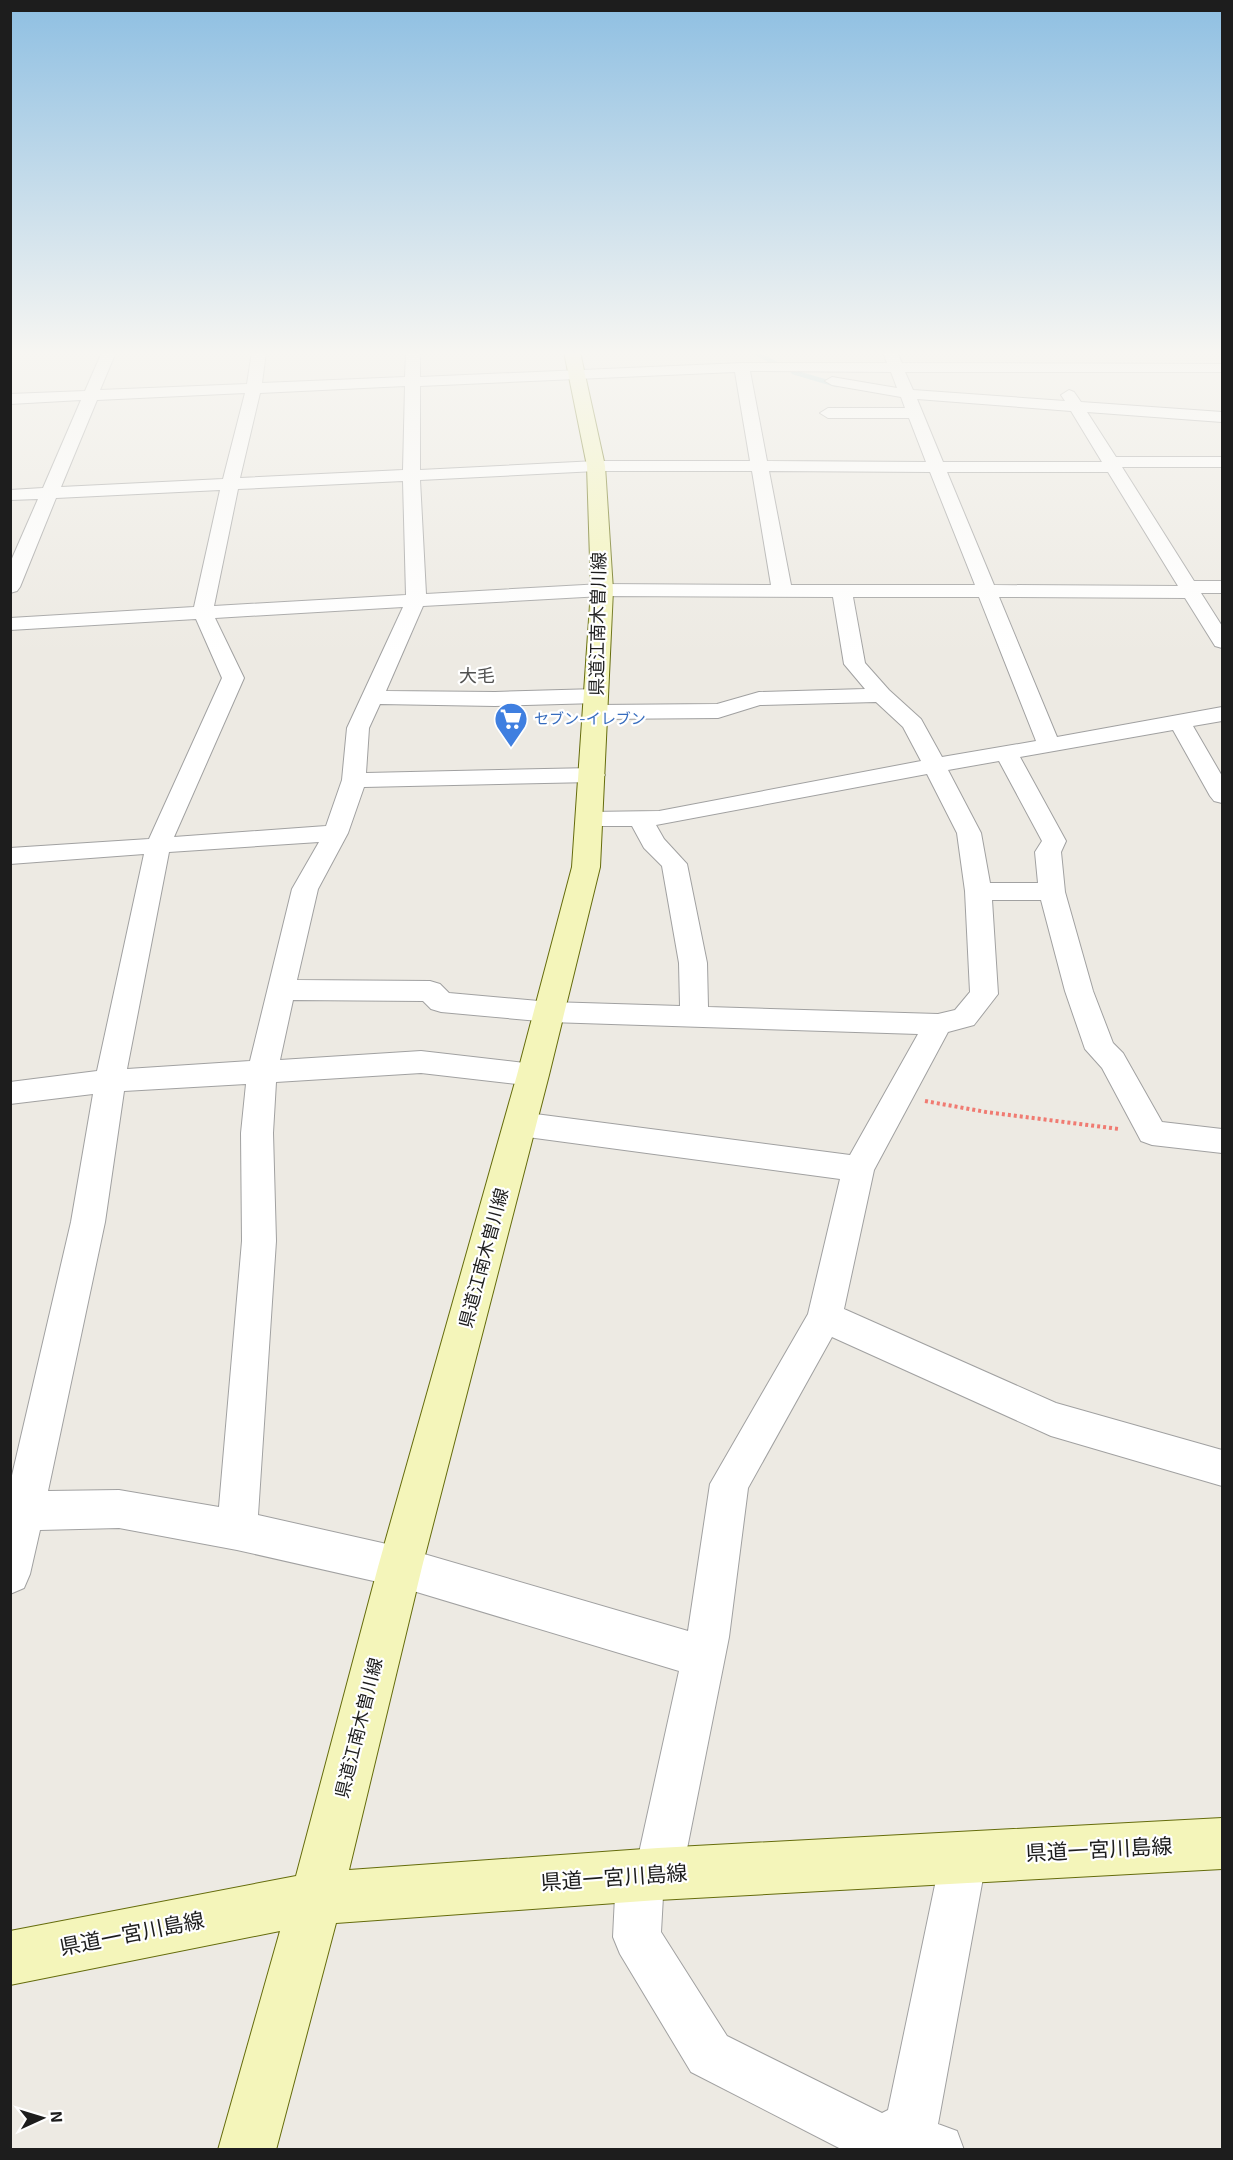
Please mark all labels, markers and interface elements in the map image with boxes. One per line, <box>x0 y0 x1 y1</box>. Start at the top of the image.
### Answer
street label: 県道江南木曽川線 <box>585 552 609 696</box>
district label: 大毛 <box>459 664 495 686</box>
supermarket icon: セブン-イレブン <box>493 701 529 748</box>
place label: セブン-イレブン <box>534 709 646 727</box>
street label: 県道江南木曽川線 <box>454 1185 512 1330</box>
street label: 県道江南木曽川線 <box>330 1655 386 1800</box>
street label: 県道一宮川島線 <box>1025 1832 1173 1865</box>
street label: 県道一宮川島線 <box>540 1859 688 1894</box>
street label: 県道一宮川島線 <box>57 1906 206 1959</box>
north arrow <box>12 2088 72 2148</box>
text: N <box>48 2110 67 2123</box>

